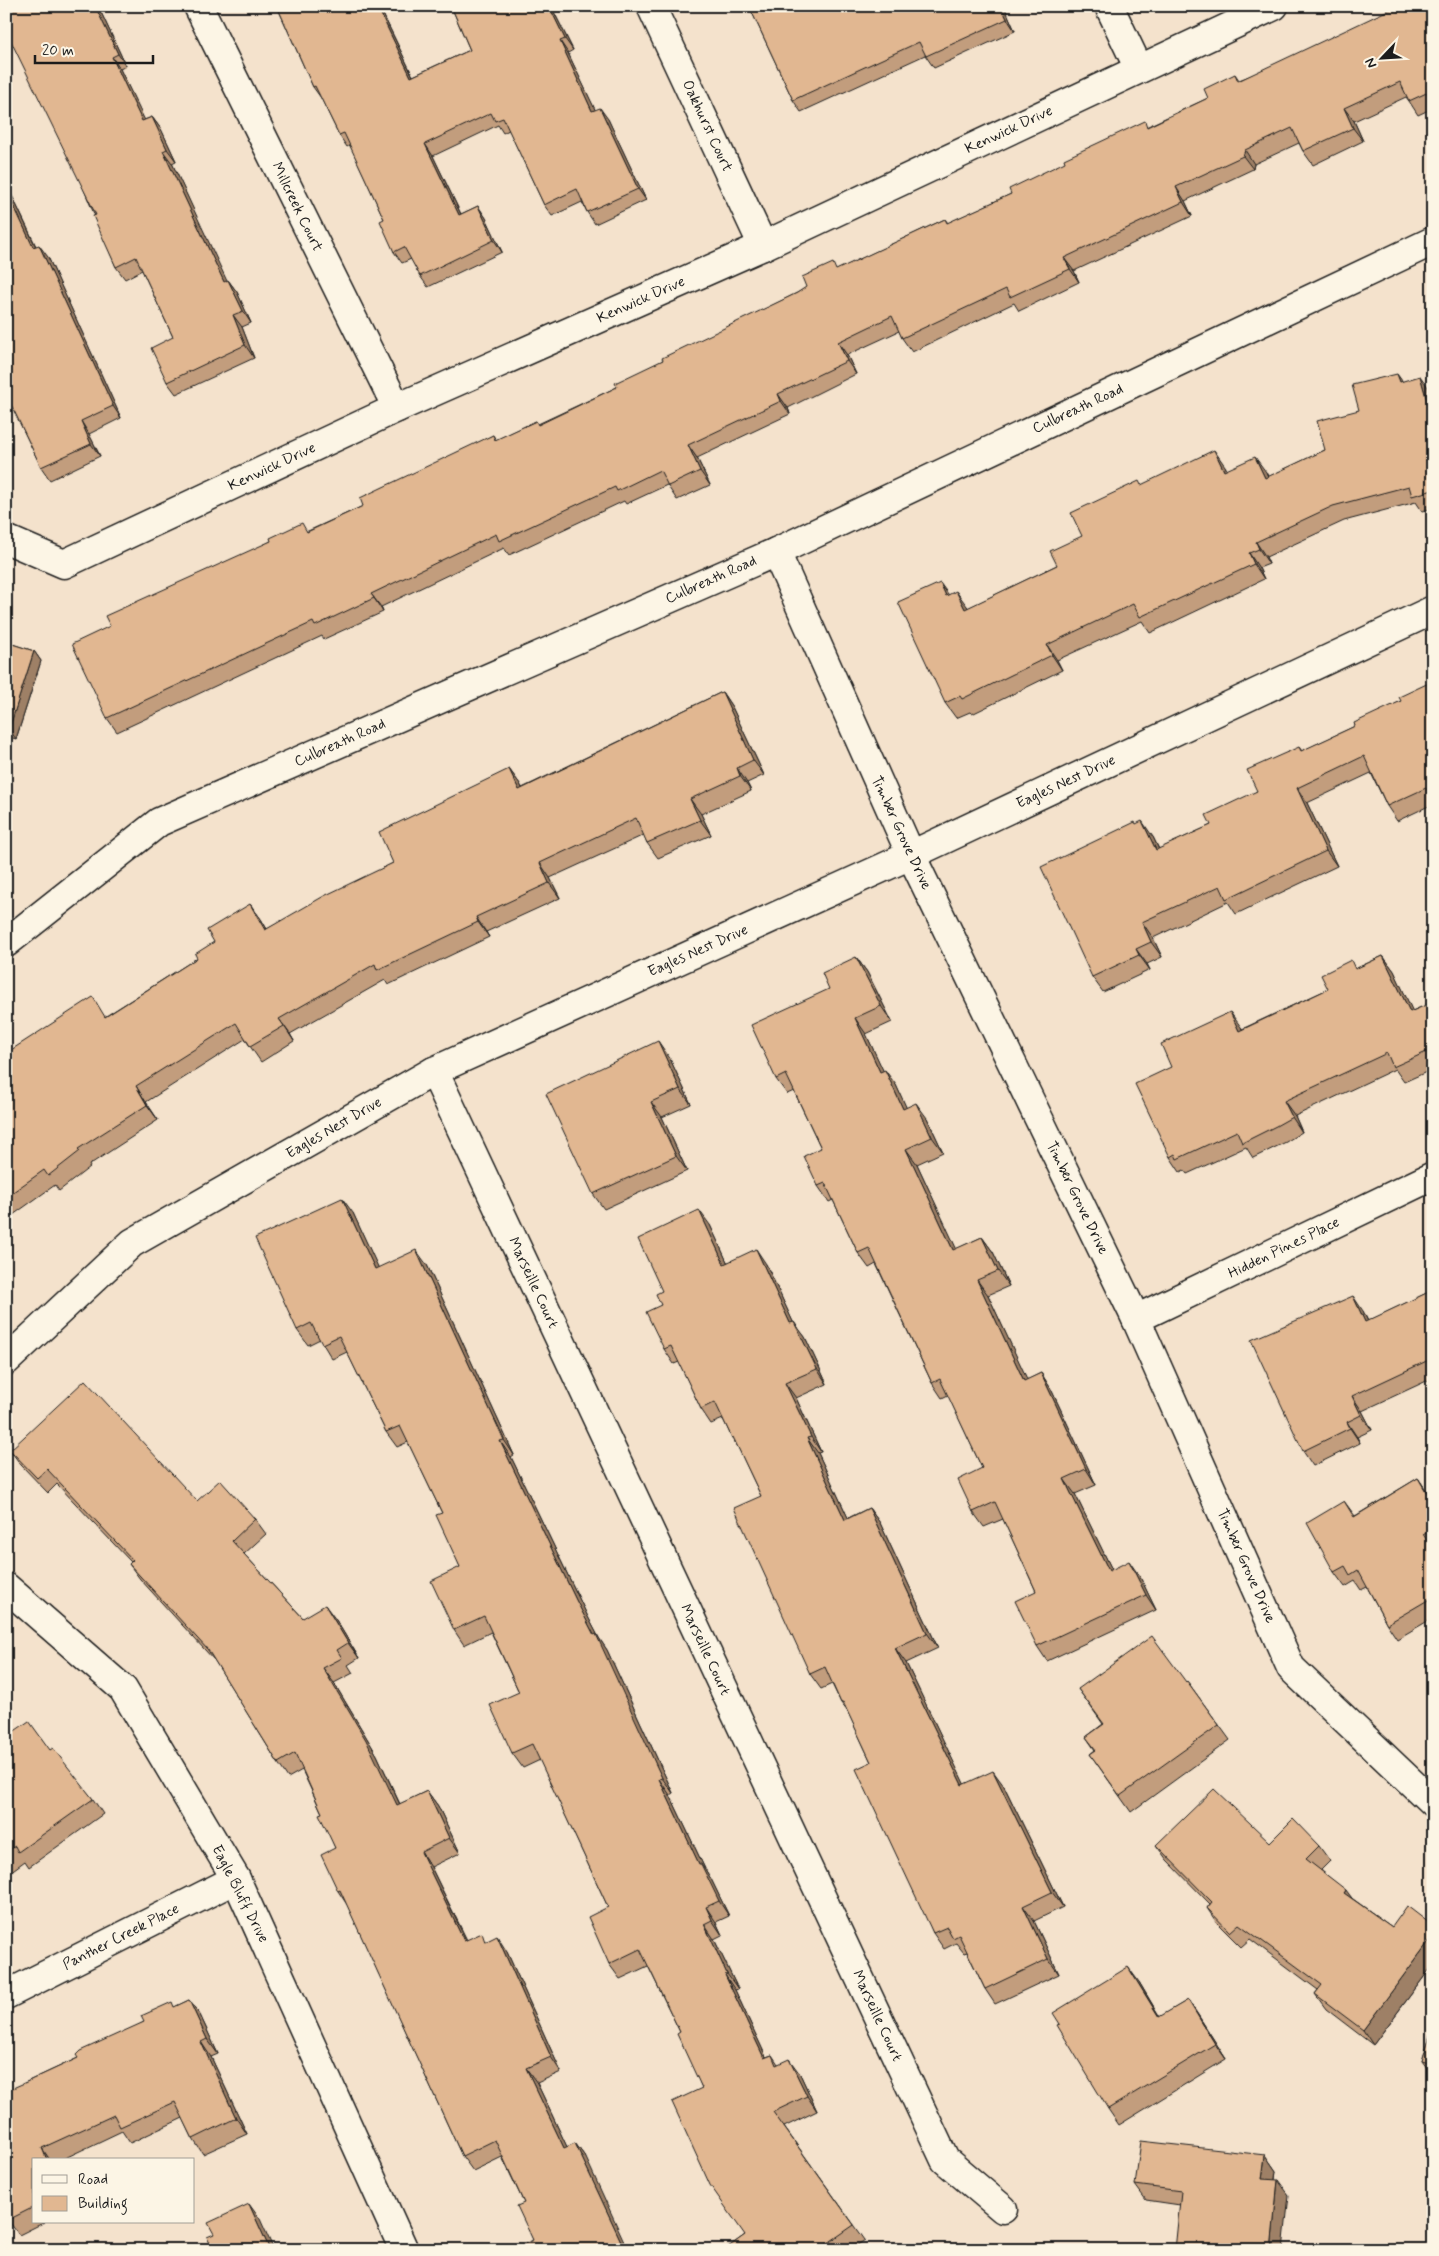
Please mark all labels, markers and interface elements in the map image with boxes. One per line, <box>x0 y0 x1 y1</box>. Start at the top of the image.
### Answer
scale bar <box>35 32 152 64</box>
north arrow <box>1356 32 1406 82</box>
text: 20 m <box>42 41 74 61</box>
text: N <box>1361 55 1381 71</box>
street label: Oakhurst Court <box>677 77 737 175</box>
street label: Kenwick Drive <box>962 101 1056 159</box>
street label: Millcreek Court <box>267 159 327 255</box>
street label: Kenwick Drive <box>594 272 688 328</box>
street label: Culbreath Road <box>1029 379 1127 439</box>
street label: Kenwick Drive <box>225 438 319 496</box>
street label: Culbreath Road <box>662 551 760 609</box>
street label: Culbreath Road <box>291 714 389 772</box>
street label: Eagles Nest Drive <box>1013 750 1119 814</box>
street label: Timber Grove Drive <box>866 773 936 893</box>
street label: Eagles Nest Drive <box>645 920 751 982</box>
street label: Eagles Nest Drive <box>282 1092 386 1164</box>
street label: Timber Grove Drive <box>1041 1138 1113 1258</box>
street label: Hidden Pines Place <box>1225 1212 1343 1284</box>
street label: Marseille Court <box>503 1234 563 1332</box>
street label: Timber Grove Drive <box>1212 1506 1280 1626</box>
street label: Marseille Court <box>675 1601 735 1699</box>
street label: Eagle Bluff Drive <box>207 1842 273 1947</box>
street label: Panther Creek Place <box>59 1899 183 1975</box>
street label: Marseille Court <box>847 1967 907 2065</box>
legend <box>32 2158 195 2224</box>
text: Road <box>78 2170 108 2190</box>
text: Building <box>78 2194 128 2215</box>

